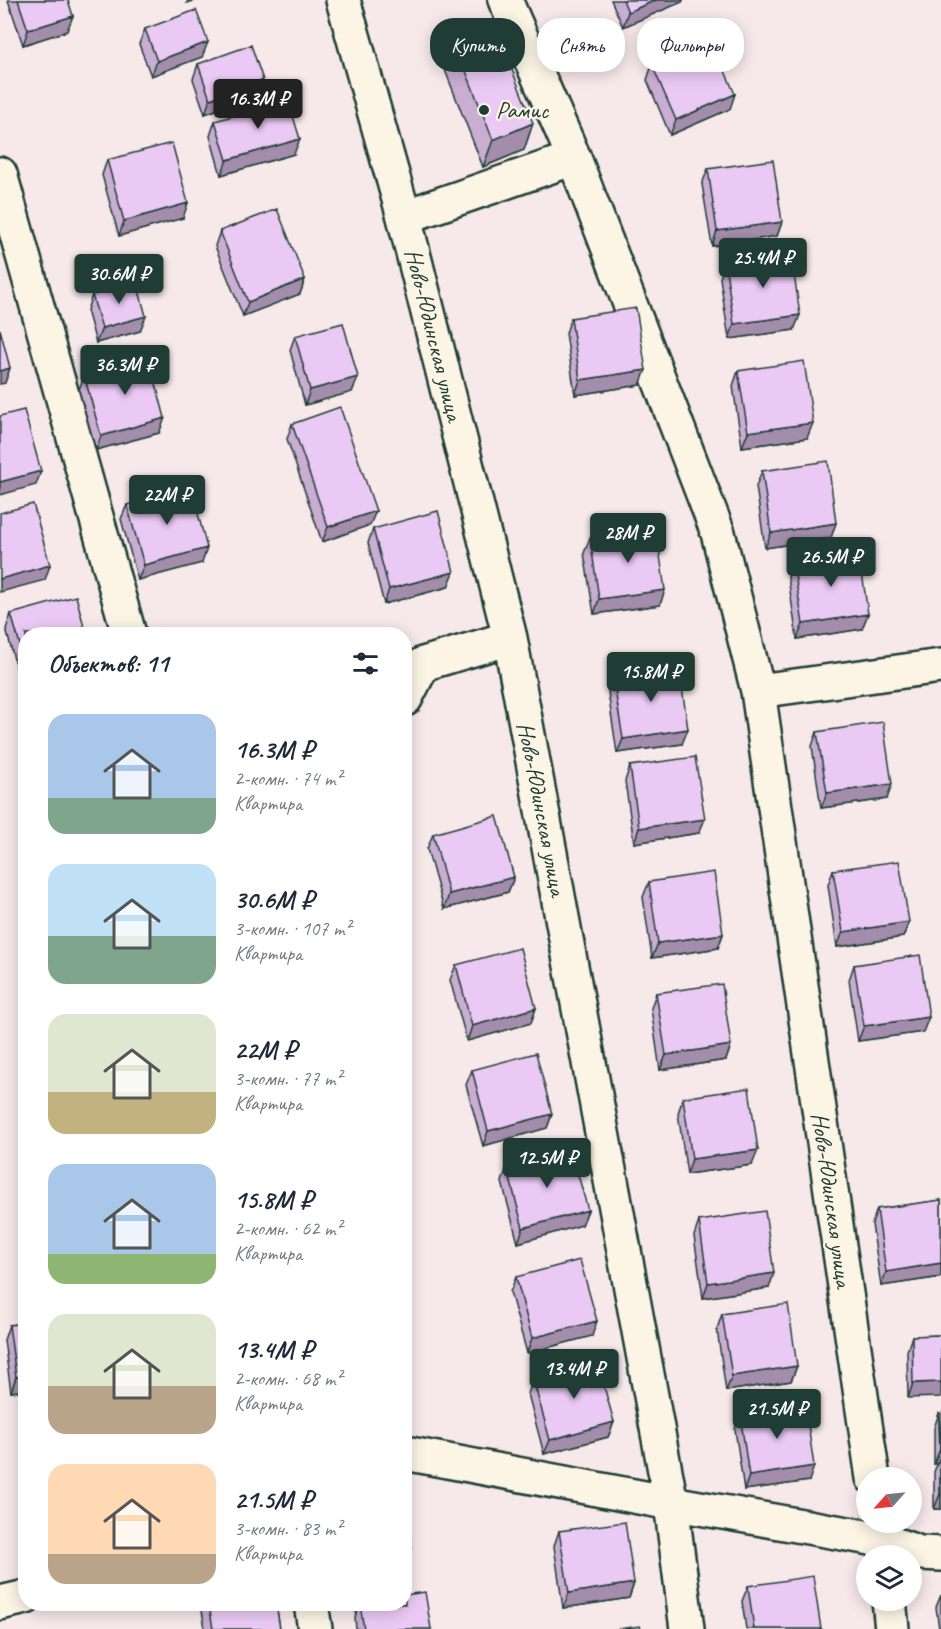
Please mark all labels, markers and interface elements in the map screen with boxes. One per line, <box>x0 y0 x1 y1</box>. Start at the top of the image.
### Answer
chip: Купить <box>430 18 525 72</box>
chip: Снять <box>537 18 625 72</box>
chip: Фильтры <box>637 18 744 72</box>
pin: 16.3M ₽ <box>203 79 313 130</box>
text: 16.3M ₽ <box>227 86 289 111</box>
place label: Рамис <box>496 95 550 125</box>
marker: Рамис <box>477 103 491 117</box>
pin: 25.4M ₽ <box>708 238 818 289</box>
text: 25.4M ₽ <box>733 245 793 270</box>
street label: Ново-Юдинская улица <box>398 246 470 426</box>
pin: 30.6M ₽ <box>64 254 174 305</box>
text: 30.6M ₽ <box>88 261 150 286</box>
pin: 36.3M ₽ <box>70 345 180 396</box>
text: 36.3M ₽ <box>94 352 156 377</box>
pin: 22M ₽ <box>125 475 209 526</box>
text: 22M ₽ <box>143 482 191 507</box>
pin: 28M ₽ <box>586 513 670 564</box>
text: 28M ₽ <box>604 520 652 545</box>
pin: 26.5M ₽ <box>776 537 886 588</box>
text: 26.5M ₽ <box>801 544 861 569</box>
text: Объектов: 11 <box>48 647 168 680</box>
icon: filters <box>349 647 382 680</box>
pin: 15.8M ₽ <box>596 652 706 703</box>
text: 15.8M ₽ <box>621 659 681 684</box>
street label: Ново-Юдинская улица <box>510 720 574 901</box>
text: 16.3M ₽ <box>234 733 313 766</box>
icon: home <box>96 738 168 810</box>
text: 2-комн. · 74 m² <box>234 766 342 791</box>
text: Квартира <box>234 791 302 816</box>
text: 30.6M ₽ <box>234 883 313 916</box>
icon: home <box>96 888 168 960</box>
text: 3-комн. · 107 m² <box>234 916 351 941</box>
text: Квартира <box>234 941 302 966</box>
text: 22M ₽ <box>234 1033 296 1066</box>
icon: home <box>96 1038 168 1110</box>
text: 3-комн. · 77 m² <box>234 1066 342 1091</box>
text: Квартира <box>234 1091 302 1116</box>
street label: Ново-Юдинская улица <box>805 1111 859 1292</box>
pin: 12.5M ₽ <box>492 1138 602 1189</box>
text: 12.5M ₽ <box>517 1145 577 1170</box>
text: 15.8M ₽ <box>234 1183 313 1216</box>
icon: home <box>96 1188 168 1260</box>
text: 2-комн. · 62 m² <box>234 1216 342 1241</box>
text: Квартира <box>234 1241 302 1266</box>
text: 13.4M ₽ <box>234 1333 313 1366</box>
icon: home <box>96 1338 168 1410</box>
pin: 13.4M ₽ <box>519 1349 629 1400</box>
text: 13.4M ₽ <box>544 1356 604 1381</box>
text: 2-комн. · 68 m² <box>234 1366 342 1391</box>
pin: 21.5M ₽ <box>722 1389 832 1440</box>
text: Квартира <box>234 1391 302 1416</box>
text: 21.5M ₽ <box>747 1396 807 1421</box>
north arrow <box>856 1467 922 1533</box>
map controls <box>856 1467 922 1611</box>
text: 21.5M ₽ <box>234 1483 313 1516</box>
icon: home <box>96 1488 168 1560</box>
text: 3-комн. · 83 m² <box>234 1516 342 1541</box>
text: Квартира <box>234 1541 302 1566</box>
button: layers <box>856 1545 922 1611</box>

